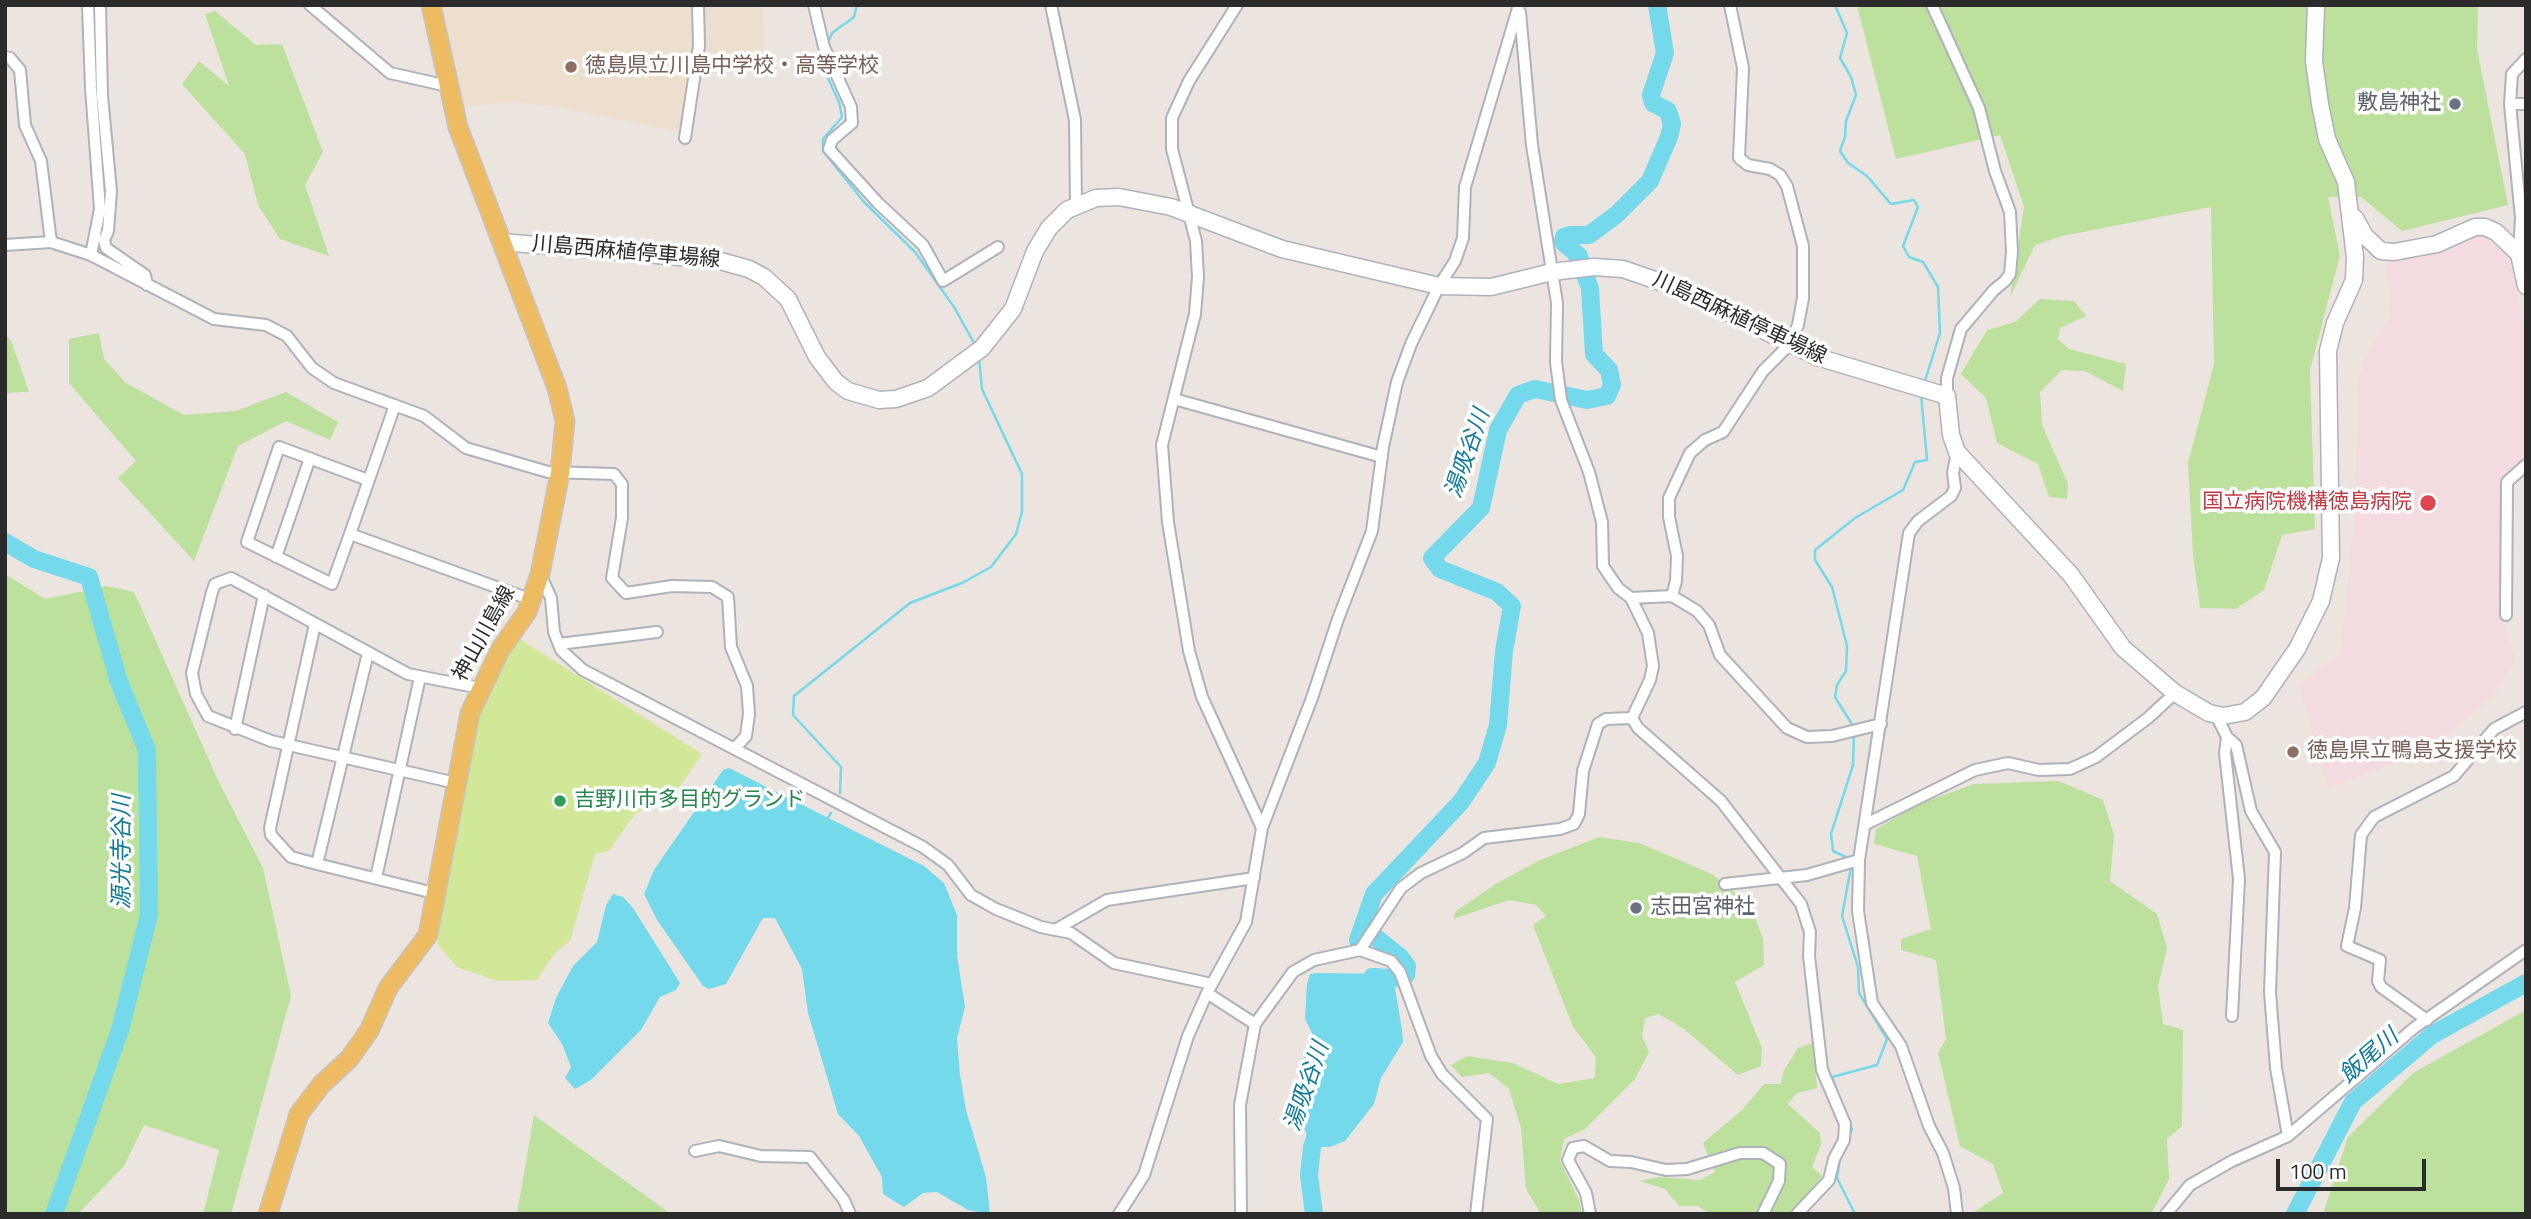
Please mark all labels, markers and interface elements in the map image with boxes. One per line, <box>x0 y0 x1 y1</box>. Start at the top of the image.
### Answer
place label: 徳島県立川島中学校・高等学校 <box>585 54 879 80</box>
marker: 徳島県立川島中学校・高等学校 <box>563 59 579 75</box>
place label: 敷島神社 <box>2357 91 2441 117</box>
marker: 敷島神社 <box>2447 96 2463 112</box>
street label: 川島西麻植停車場線 <box>531 232 721 274</box>
street label: 川島西麻植停車場線 <box>1648 268 1830 370</box>
water label: 湯吸谷川 <box>1441 406 1497 502</box>
place label: 国立病院機構徳島病院 <box>2202 490 2412 516</box>
marker: 国立病院機構徳島病院 <box>2418 493 2438 513</box>
street label: 神山川島線 <box>449 582 521 686</box>
place label: 徳島県立鴨島支援学校 <box>2307 739 2517 765</box>
marker: 徳島県立鴨島支援学校 <box>2285 744 2301 760</box>
place label: 吉野川市多目的グランド <box>574 788 805 814</box>
marker: 吉野川市多目的グランド <box>552 793 568 809</box>
water label: 源光寺谷川 <box>109 795 137 909</box>
place label: 志田宮神社 <box>1650 895 1755 921</box>
marker: 志田宮神社 <box>1628 900 1644 916</box>
water label: 飯尾川 <box>2335 1024 2405 1090</box>
water label: 湯吸谷川 <box>1280 1039 1336 1135</box>
scale bar <box>2279 1146 2430 1190</box>
text: 100 m <box>2289 1155 2346 1187</box>

